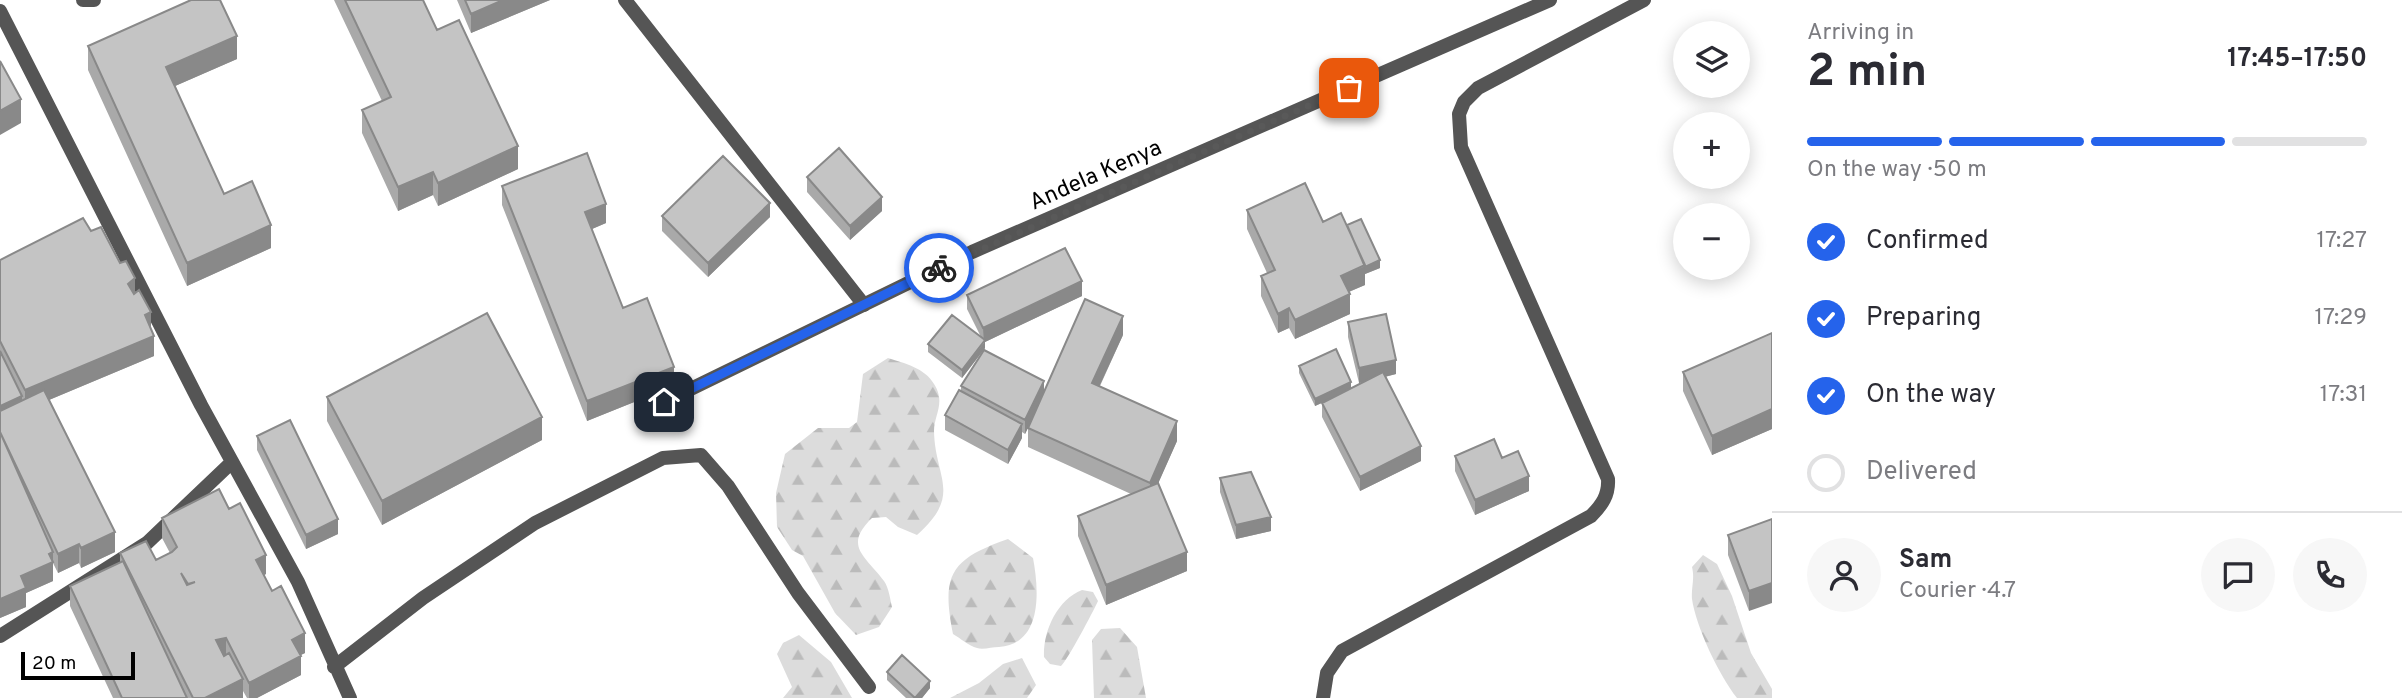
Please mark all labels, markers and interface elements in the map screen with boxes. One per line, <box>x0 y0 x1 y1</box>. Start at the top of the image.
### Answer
text: Arriving in <box>1807 19 1914 48</box>
map controls <box>1673 21 1750 280</box>
button: layers <box>1673 21 1750 98</box>
text: 17:45–17:50 <box>2227 43 2367 76</box>
text: 2 min <box>1807 44 1927 103</box>
pin <box>1319 58 1379 118</box>
icon: bag <box>1330 69 1368 107</box>
button: + <box>1673 112 1750 189</box>
street label: Andela Kenya <box>1025 134 1167 218</box>
text: On the way · 50 m <box>1807 156 1987 185</box>
button: − <box>1673 203 1750 280</box>
icon: check <box>1807 223 1845 261</box>
text: Confirmed <box>1866 225 1989 258</box>
text: 17:27 <box>2316 227 2367 256</box>
courier <box>904 233 974 303</box>
icon: bike <box>920 249 958 287</box>
icon: check <box>1807 300 1845 338</box>
text: Preparing <box>1866 302 1981 335</box>
text: 17:29 <box>2314 304 2367 333</box>
pin <box>634 372 694 432</box>
icon: check <box>1807 377 1845 415</box>
text: On the way <box>1866 379 1996 412</box>
text: 17:31 <box>2320 381 2367 410</box>
icon: home <box>645 383 683 421</box>
text: Delivered <box>1866 456 1977 489</box>
button: person <box>1807 538 1881 612</box>
button: chat <box>2201 538 2275 612</box>
button: phone <box>2293 538 2367 612</box>
text: Sam <box>1899 544 1952 577</box>
text: Courier · 4.7 <box>1899 577 2016 606</box>
scale bar <box>21 649 135 681</box>
text: 20 m <box>32 652 76 676</box>

